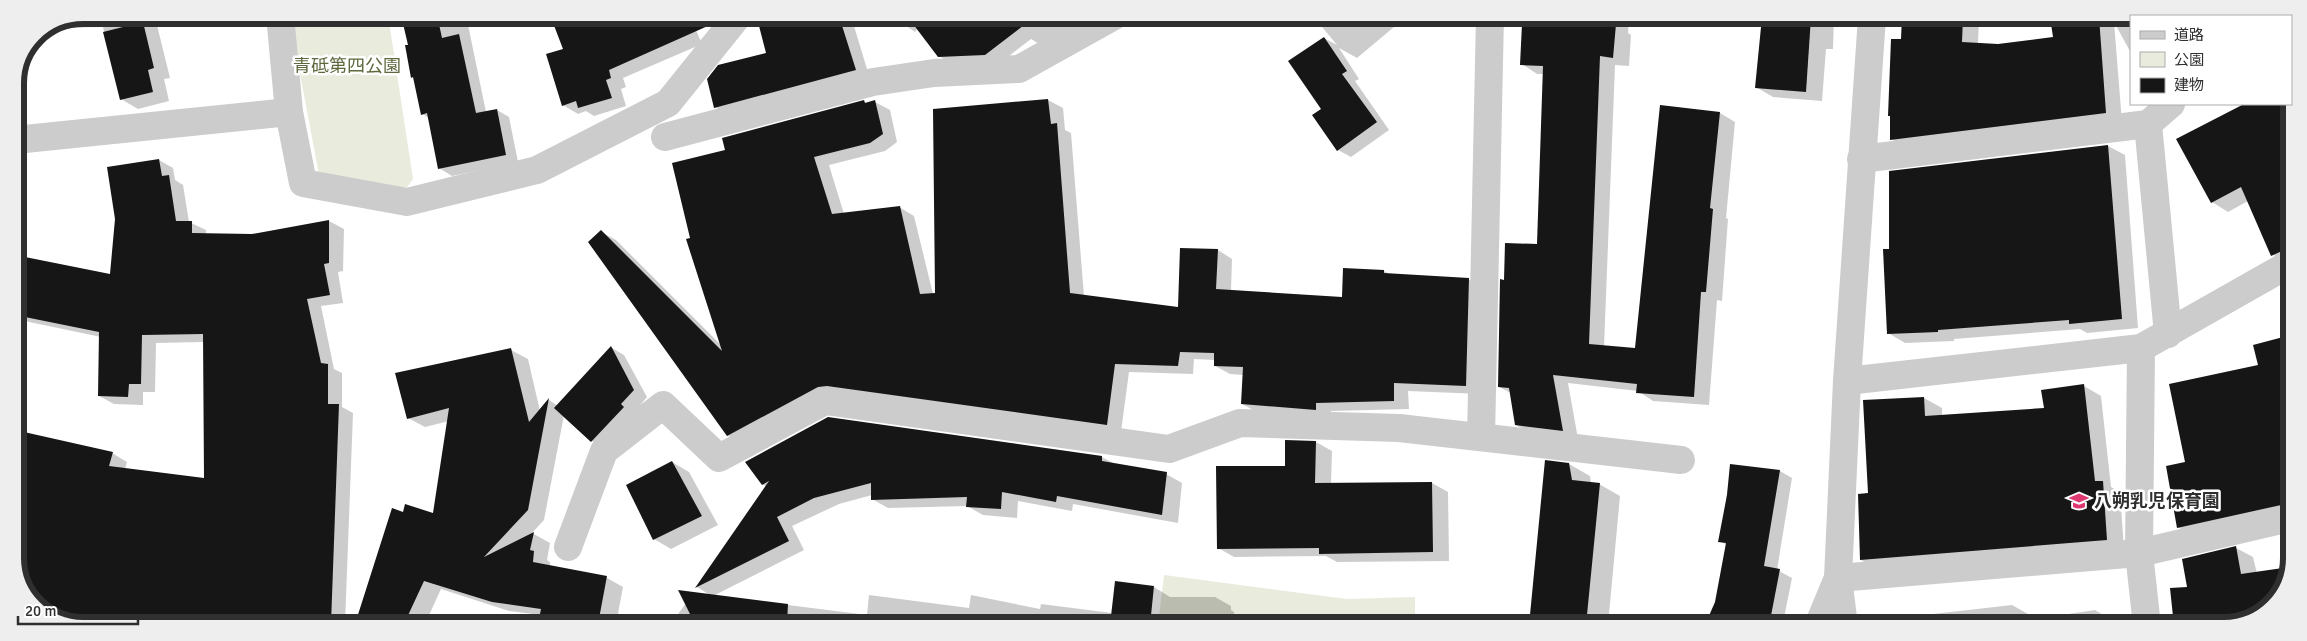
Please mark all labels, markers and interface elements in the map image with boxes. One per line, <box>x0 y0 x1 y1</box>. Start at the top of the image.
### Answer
legend <box>2130 15 2292 105</box>
text: 道路 <box>2174 26 2204 44</box>
text: 公園 <box>2174 51 2204 69</box>
park label: 青砥第四公園 <box>293 55 401 77</box>
text: 建物 <box>2174 76 2204 94</box>
school or university icon: 八朔乳児保育園 <box>2068 490 2090 512</box>
place label: 八朔乳児保育園 <box>2094 490 2220 512</box>
scale bar <box>18 594 138 626</box>
text: 20 m <box>25 602 56 620</box>

